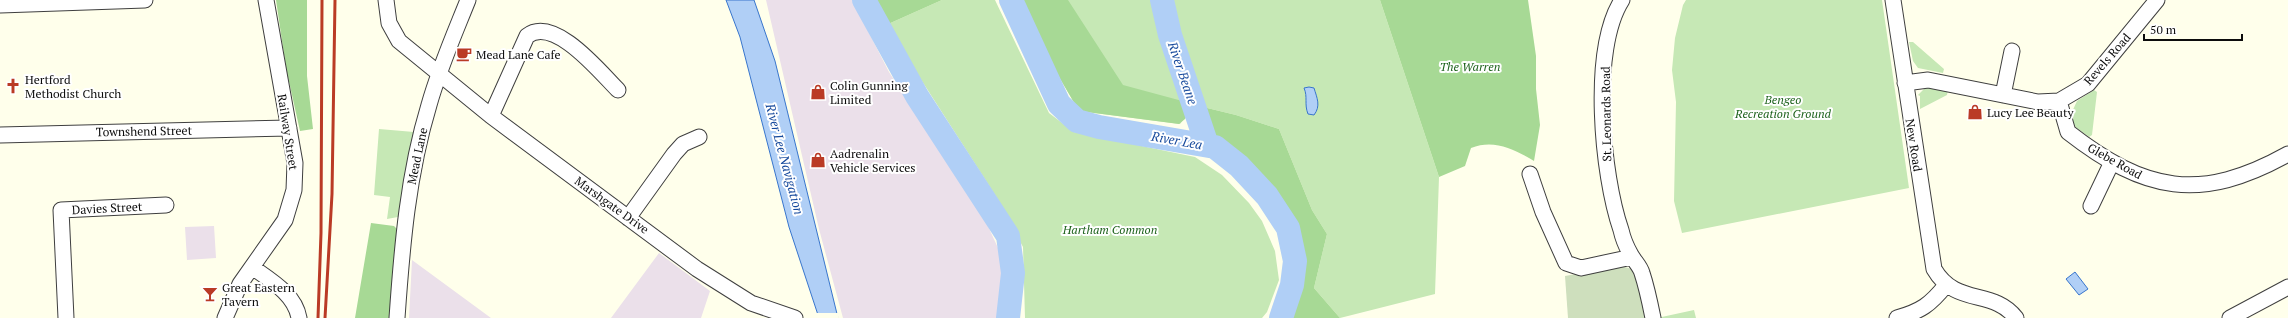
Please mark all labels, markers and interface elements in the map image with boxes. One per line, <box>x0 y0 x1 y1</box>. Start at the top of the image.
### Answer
scale bar <box>2144 16 2242 42</box>
text: 50 m <box>2150 22 2177 37</box>
street label: Revels Road <box>2080 30 2134 88</box>
water label: River Beane <box>1164 38 1202 107</box>
cafe icon: Mead Lane Cafe <box>455 45 473 63</box>
place label: Mead Lane Cafe <box>476 47 561 62</box>
park label: The Warren <box>1440 59 1500 74</box>
street label: St. Leonards Road <box>1598 66 1614 162</box>
place label: Hertford Methodist Church <box>25 72 121 101</box>
church icon: Hertford Methodist Church <box>4 77 22 95</box>
place label: Colin Gunning Limited <box>830 78 908 107</box>
shop icon: Colin Gunning Limited <box>809 83 827 101</box>
park label: Bengeo Recreation Ground <box>1734 92 1832 121</box>
street label: Railway Street <box>275 93 301 172</box>
water label: River Lee Navigation <box>761 101 808 217</box>
shop icon: Lucy Lee Beauty <box>1966 103 1984 121</box>
place label: Lucy Lee Beauty <box>1987 105 2074 120</box>
street label: New Road <box>1902 118 1926 173</box>
street label: Townshend Street <box>96 123 193 139</box>
street label: Mead Lane <box>404 126 430 186</box>
water label: River Lea <box>1149 127 1204 153</box>
street label: Glebe Road <box>2085 140 2145 182</box>
place label: Aadrenalin Vehicle Services <box>830 146 916 175</box>
shop icon: Aadrenalin Vehicle Services <box>809 151 827 169</box>
street label: Marshgate Drive <box>572 173 652 237</box>
street label: Davies Street <box>71 199 143 217</box>
park label: Hartham Common <box>1062 222 1157 237</box>
place label: Great Eastern Tavern <box>222 280 295 309</box>
bar icon: Great Eastern Tavern <box>201 285 219 303</box>

